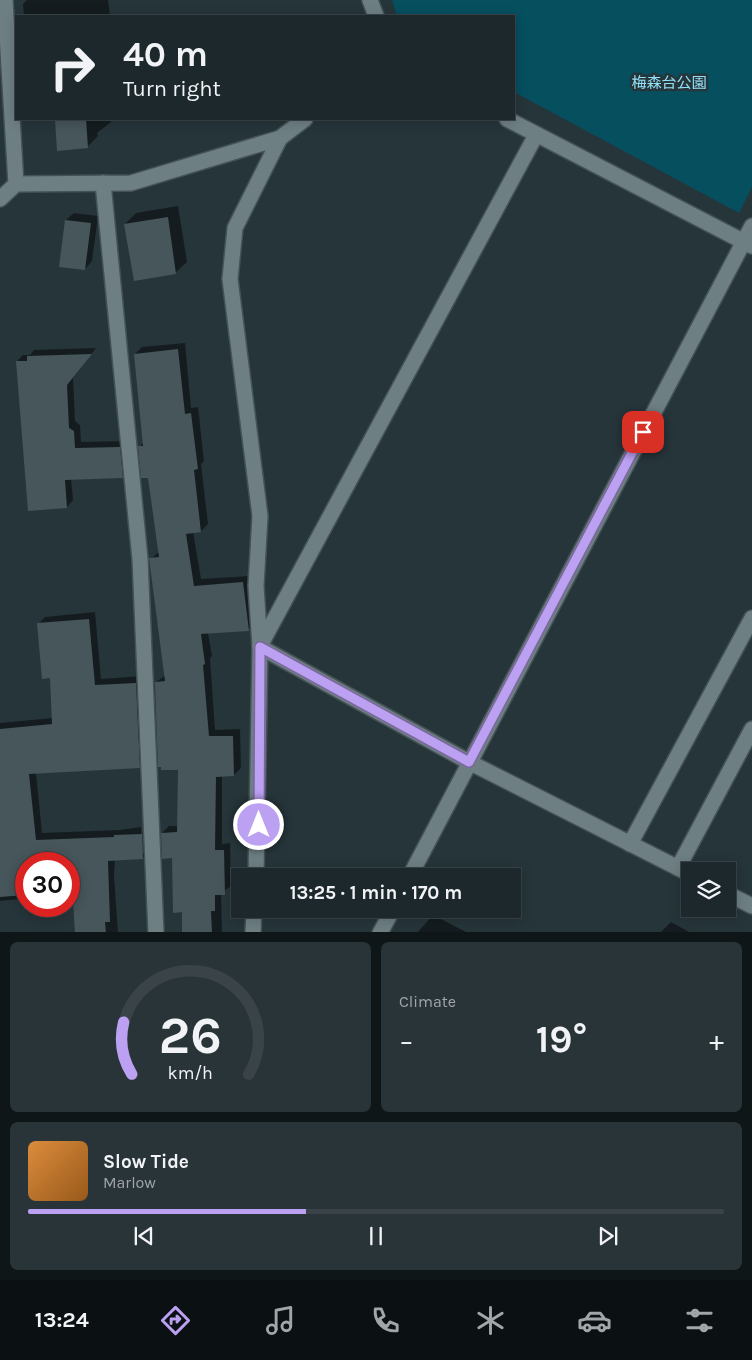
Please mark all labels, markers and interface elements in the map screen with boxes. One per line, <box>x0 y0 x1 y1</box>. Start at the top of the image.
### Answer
text: 40 m <box>123 34 208 75</box>
icon: right <box>40 35 105 100</box>
park label: 梅森台公園 <box>631 74 707 92</box>
text: Turn right <box>123 76 221 102</box>
pin <box>622 411 664 453</box>
icon: arrive <box>629 418 657 446</box>
position arrow <box>232 798 284 850</box>
speed limit sign: 30 <box>15 852 80 917</box>
map controls <box>681 862 736 917</box>
button: layers <box>681 862 736 917</box>
text: 13:25 · 1 min · 170 m <box>290 882 462 904</box>
text: Climate <box>399 992 456 1011</box>
text: 26 <box>159 1005 222 1066</box>
text: 19° <box>536 1017 587 1062</box>
text: − <box>399 1024 414 1057</box>
text: + <box>709 1024 724 1057</box>
text: km/h <box>168 1063 213 1084</box>
text: Slow Tide <box>103 1151 189 1173</box>
text: Marlow <box>103 1173 156 1192</box>
icon: previous <box>130 1222 158 1250</box>
icon: pause <box>362 1222 390 1250</box>
icon: next <box>594 1222 622 1250</box>
icon: directions <box>158 1303 193 1338</box>
icon: music <box>263 1303 298 1338</box>
icon: phone <box>368 1303 403 1338</box>
icon: climate <box>473 1303 508 1338</box>
icon: car <box>577 1303 612 1338</box>
icon: filters <box>682 1303 717 1338</box>
text: 13:24 <box>35 1307 89 1333</box>

